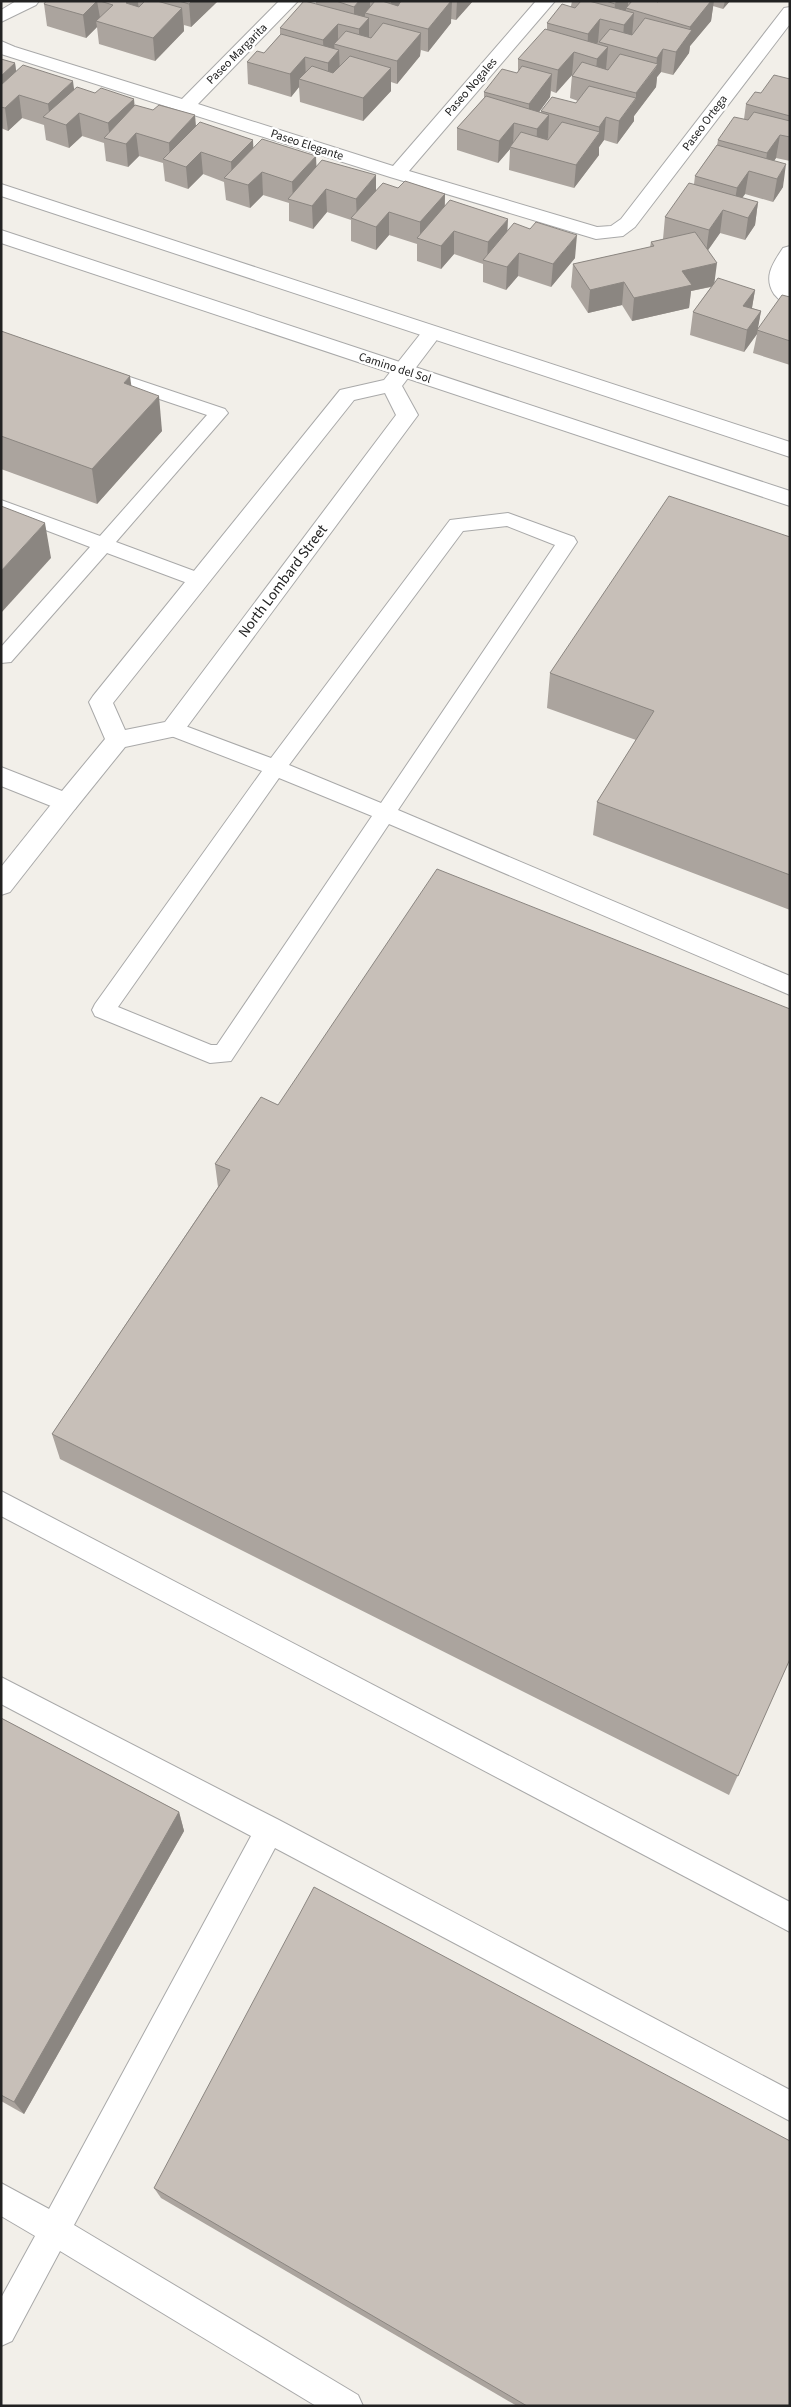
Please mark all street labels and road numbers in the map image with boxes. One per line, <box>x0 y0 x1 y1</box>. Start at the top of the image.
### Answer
street label: Paseo Margarita <box>203 20 271 88</box>
street label: Paseo Nogales <box>441 54 501 120</box>
street label: Paseo Ortega <box>678 92 732 154</box>
street label: Paseo Elegante <box>268 125 346 165</box>
street label: Camino del Sol <box>357 348 433 388</box>
street label: North Lombard Street <box>234 520 332 642</box>

